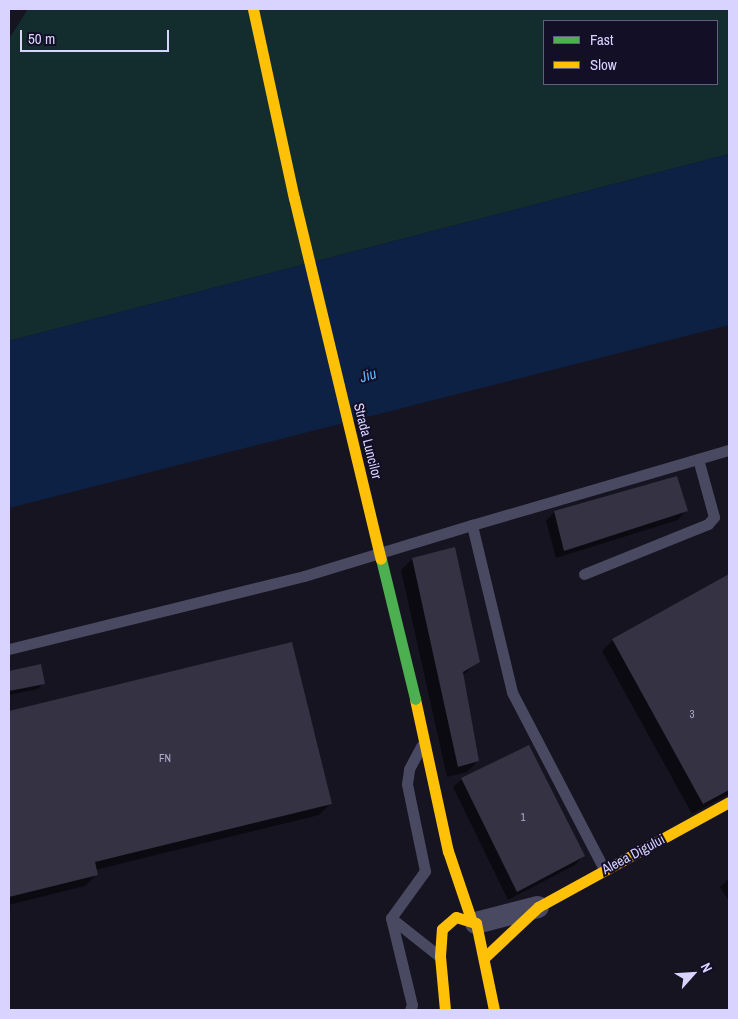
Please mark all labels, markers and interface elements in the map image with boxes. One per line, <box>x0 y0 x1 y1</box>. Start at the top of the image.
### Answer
scale bar <box>22 20 171 52</box>
legend <box>543 20 718 85</box>
text: 50 m <box>28 28 55 49</box>
text: Fast <box>590 29 613 50</box>
text: Slow <box>590 54 617 75</box>
water label: Jiu <box>358 364 378 386</box>
street label: Strada Luncilor <box>350 401 386 481</box>
house number: 3 <box>689 707 695 721</box>
house number: FN <box>159 751 171 765</box>
house number: 1 <box>520 810 526 824</box>
street label: Aleea Digului <box>599 830 667 878</box>
north arrow <box>668 949 718 999</box>
text: N <box>697 960 716 975</box>

